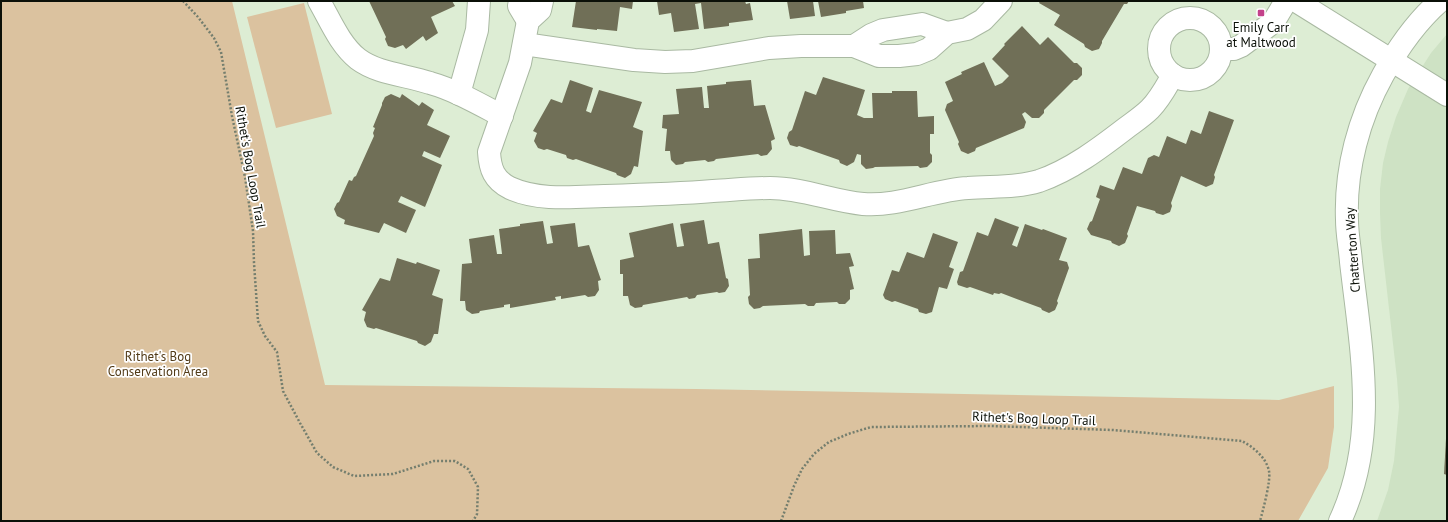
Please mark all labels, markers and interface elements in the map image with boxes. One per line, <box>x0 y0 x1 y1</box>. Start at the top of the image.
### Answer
marker: Emily Carr at Maltwood <box>1256 8 1266 18</box>
place label: Emily Carr at Maltwood <box>1226 19 1296 51</box>
street label: Rithet's Bog Loop Trail <box>231 105 270 230</box>
street label: Chatterton Way <box>1341 207 1364 293</box>
park label: Rithet's Bog Conservation Area <box>108 348 208 380</box>
street label: Rithet's Bog Loop Trail <box>972 408 1096 429</box>

